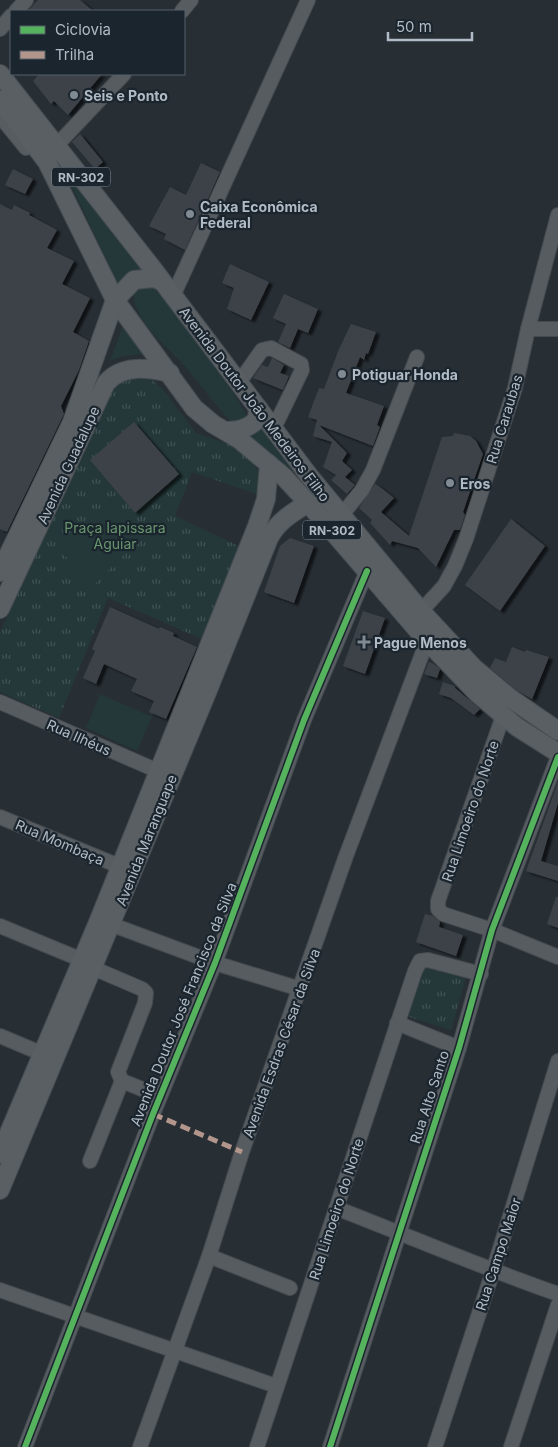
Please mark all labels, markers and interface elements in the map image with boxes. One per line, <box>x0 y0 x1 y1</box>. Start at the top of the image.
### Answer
legend <box>10 10 185 75</box>
scale bar <box>388 10 472 42</box>
text: 50 m <box>396 17 432 36</box>
text: Ciclovia <box>55 20 111 39</box>
text: Trilha <box>55 45 94 64</box>
place label: Seis e Ponto <box>84 87 168 104</box>
marker: Seis e Ponto <box>68 89 80 101</box>
road number: RN-302 <box>52 168 110 186</box>
place label: Caixa Econômica Federal <box>200 198 318 231</box>
marker: Caixa Econômica Federal <box>184 208 196 220</box>
street label: Avenida Doutor João Medeiros Filho <box>176 303 334 505</box>
place label: Potiguar Honda <box>352 366 458 383</box>
marker: Potiguar Honda <box>336 368 348 380</box>
street label: Rua Caraubas <box>482 372 526 466</box>
street label: Avenida Guadalupe <box>33 403 103 527</box>
place label: Eros <box>460 475 490 492</box>
marker: Eros <box>444 477 456 489</box>
park label: Praça Iapissara Aguiar <box>64 519 166 552</box>
road number: RN-302 <box>303 520 361 540</box>
place label: Pague Menos <box>374 634 467 651</box>
marker: Pague Menos <box>358 636 370 648</box>
street label: Rua Ilhéus <box>44 715 114 759</box>
street label: Rua Limoeiro do Norte <box>438 738 502 884</box>
street label: Avenida Maranguape <box>112 772 180 908</box>
street label: Rua Mombaça <box>13 816 107 868</box>
street label: Avenida Doutor José Francisco da Silva <box>126 880 240 1128</box>
street label: Avenida Esdras César da Silva <box>239 946 323 1140</box>
street label: Rua Alto Santo <box>406 1048 452 1146</box>
street label: Rua Limoeiro do Norte <box>305 1136 367 1282</box>
street label: Rua Campo Maior <box>472 1195 524 1313</box>

